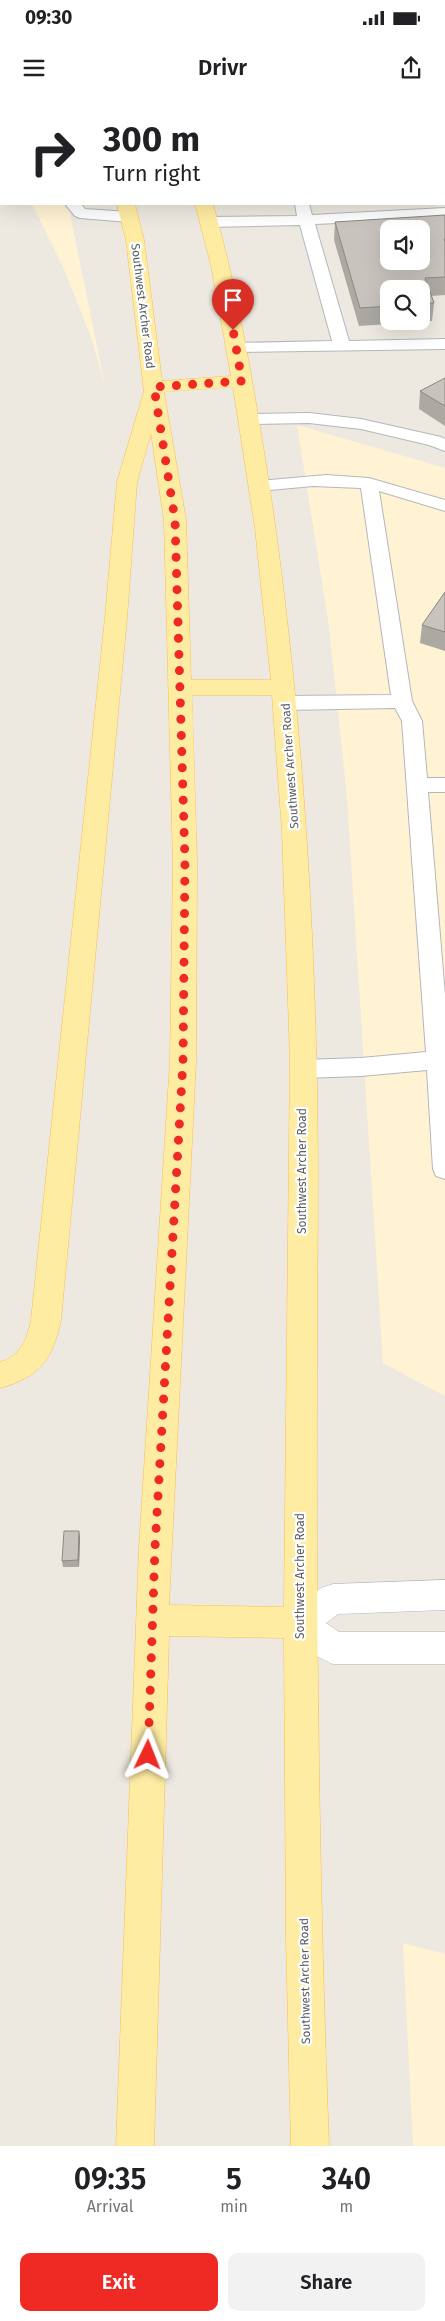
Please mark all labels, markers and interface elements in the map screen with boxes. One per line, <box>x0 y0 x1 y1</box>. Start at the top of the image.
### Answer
text: 09:30 <box>25 6 72 29</box>
icon: menu <box>20 54 48 82</box>
text: Drivr <box>198 54 247 81</box>
icon: share <box>397 54 425 82</box>
text: 300 m <box>103 118 200 160</box>
icon: right <box>20 120 85 185</box>
text: Turn right <box>103 160 200 187</box>
map controls <box>380 220 430 330</box>
button: sound <box>380 220 430 270</box>
street label: Southwest Archer Road <box>128 243 158 369</box>
pin <box>212 279 254 330</box>
button: search <box>380 280 430 330</box>
icon: arrive <box>219 286 247 314</box>
street label: Southwest Archer Road <box>279 703 301 829</box>
street label: Southwest Archer Road <box>295 1108 309 1234</box>
street label: Southwest Archer Road <box>293 1513 307 1639</box>
position arrow <box>121 1728 173 1780</box>
street label: Southwest Archer Road <box>297 1918 313 2044</box>
text: 09:35 <box>74 2161 146 2197</box>
text: 5 <box>226 2161 242 2197</box>
text: 340 <box>322 2161 371 2197</box>
text: Arrival <box>87 2197 134 2216</box>
text: min <box>220 2197 248 2216</box>
text: m <box>340 2197 353 2216</box>
button: Exit <box>20 2253 218 2311</box>
button: Share <box>228 2253 425 2311</box>

